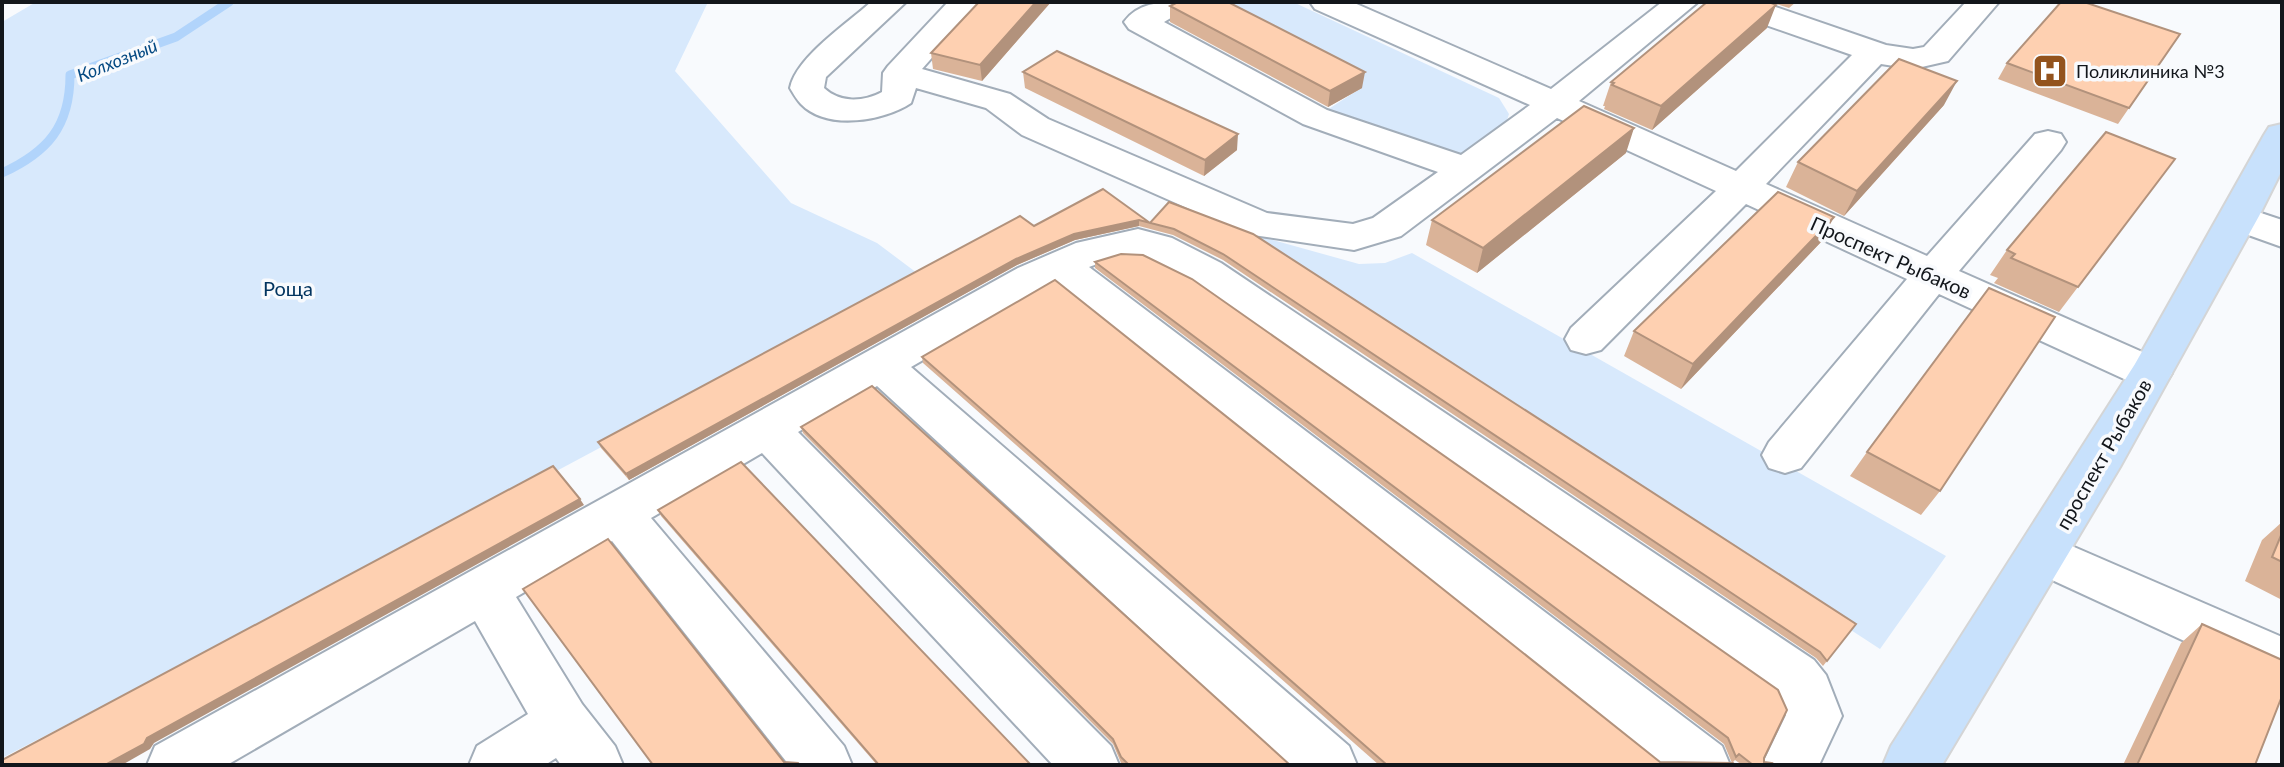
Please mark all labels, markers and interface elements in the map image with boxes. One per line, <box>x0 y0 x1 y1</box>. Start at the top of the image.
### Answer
water label: Колхозный <box>74 34 160 86</box>
hospital icon: Поликлиника №3 <box>2031 52 2069 90</box>
place label: Поликлиника №3 <box>2076 60 2225 82</box>
street label: Проспект Рыбаков <box>1807 211 1975 303</box>
park label: Роща <box>263 276 313 300</box>
street label: проспект Рыбаков <box>2050 374 2156 534</box>

